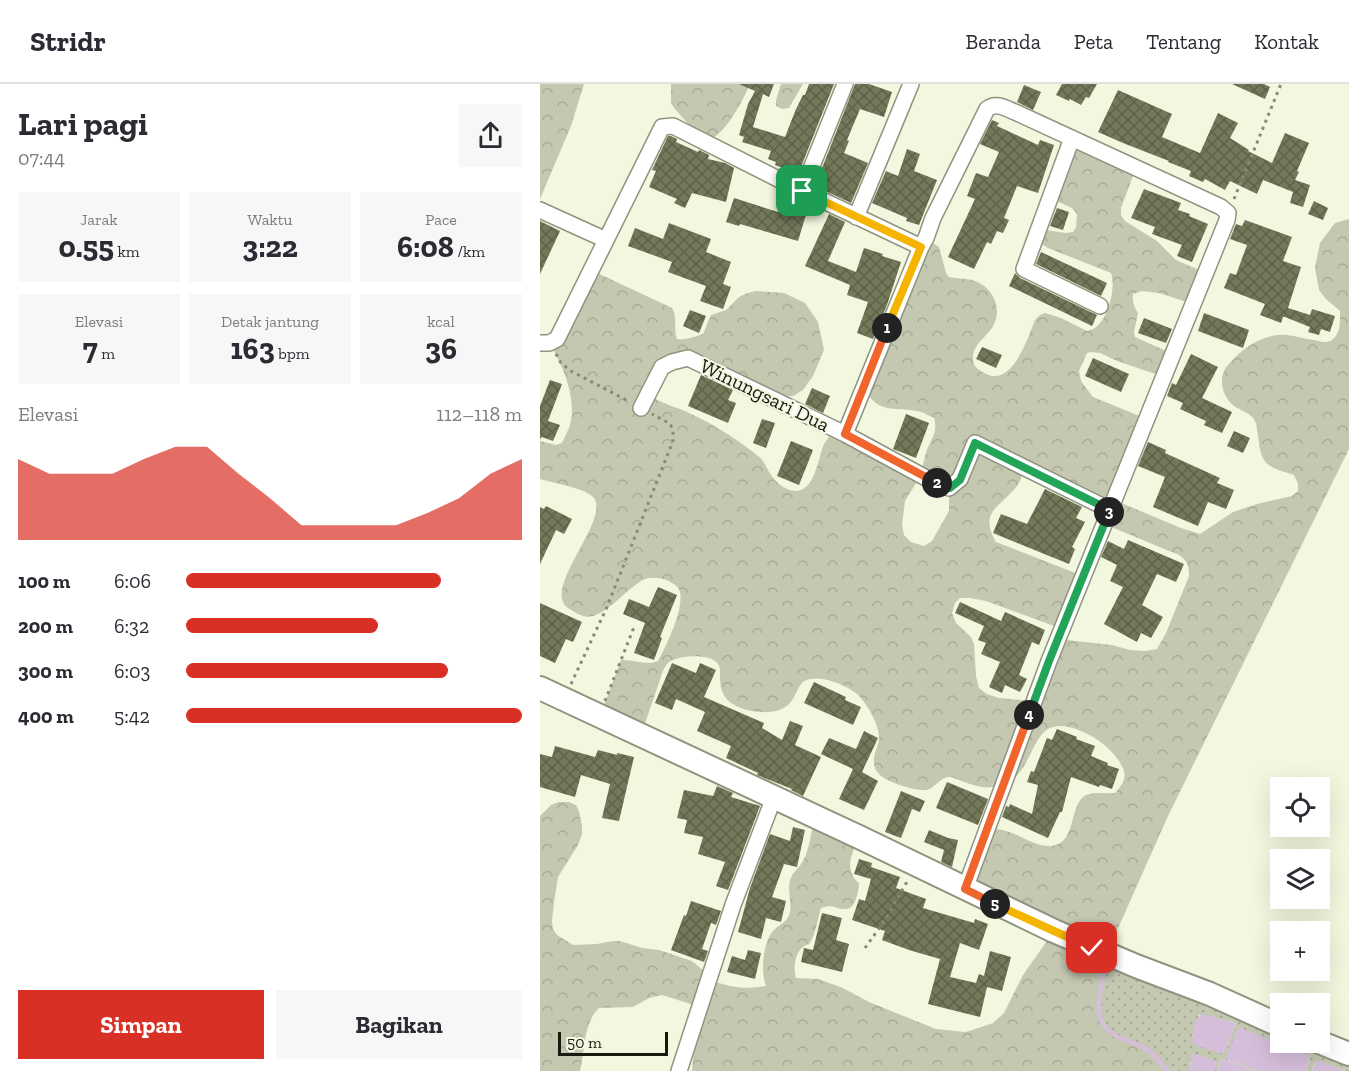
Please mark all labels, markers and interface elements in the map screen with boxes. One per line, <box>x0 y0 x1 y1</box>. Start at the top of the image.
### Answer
text: Stridr <box>30 25 106 58</box>
text: Beranda <box>966 29 1041 54</box>
text: Peta <box>1074 29 1113 54</box>
text: Tentang <box>1146 29 1221 54</box>
text: Kontak <box>1254 29 1319 54</box>
text: Lari pagi <box>18 104 148 143</box>
button: share <box>459 104 522 167</box>
text: 07:44 <box>18 146 65 170</box>
pin <box>776 165 827 216</box>
icon: arrive <box>785 174 818 207</box>
text: Jarak <box>80 210 118 229</box>
text: Waktu <box>247 210 293 229</box>
text: Pace <box>425 210 457 229</box>
text: 0.55 <box>58 229 114 265</box>
text: 3:22 <box>242 229 298 265</box>
text: 6:08 <box>397 229 454 265</box>
text: km <box>114 242 140 261</box>
text: /km <box>454 242 485 261</box>
text: Elevasi <box>75 312 123 331</box>
text: Detak jantung <box>221 312 319 331</box>
text: kcal <box>427 312 455 331</box>
pin: 1 <box>872 313 902 343</box>
text: 1 <box>884 318 890 337</box>
text: 7 <box>83 331 98 367</box>
text: 163 <box>231 331 275 367</box>
text: 36 <box>425 331 457 367</box>
text: m <box>98 344 115 363</box>
text: bpm <box>275 344 310 363</box>
street label: Winungsari Dua <box>696 353 834 437</box>
text: Elevasi <box>18 402 78 426</box>
text: 112–118 m <box>436 402 522 426</box>
pin: 2 <box>922 468 952 498</box>
text: 2 <box>933 473 941 492</box>
pin: 3 <box>1094 497 1124 527</box>
text: 3 <box>1105 502 1113 521</box>
text: 100 m <box>18 569 70 593</box>
text: 6:06 <box>114 569 151 593</box>
text: 200 m <box>18 614 73 638</box>
text: 6:32 <box>114 614 149 638</box>
text: 300 m <box>18 659 73 683</box>
text: 6:03 <box>114 659 150 683</box>
pin: 4 <box>1014 700 1044 730</box>
text: 400 m <box>18 704 74 728</box>
text: 5:42 <box>114 704 150 728</box>
text: 4 <box>1024 705 1034 724</box>
map controls <box>1270 777 1330 1053</box>
button: locate <box>1270 777 1330 837</box>
button: layers <box>1270 849 1330 909</box>
pin: 5 <box>980 889 1010 919</box>
text: 5 <box>991 894 999 913</box>
button: + <box>1270 921 1330 981</box>
pin <box>1066 922 1117 973</box>
icon: check <box>1075 931 1108 964</box>
button: Simpan <box>18 990 264 1059</box>
button: Bagikan <box>276 990 522 1059</box>
button: − <box>1270 993 1330 1053</box>
scale bar <box>558 1029 668 1056</box>
text: 50 m <box>567 1033 602 1052</box>

